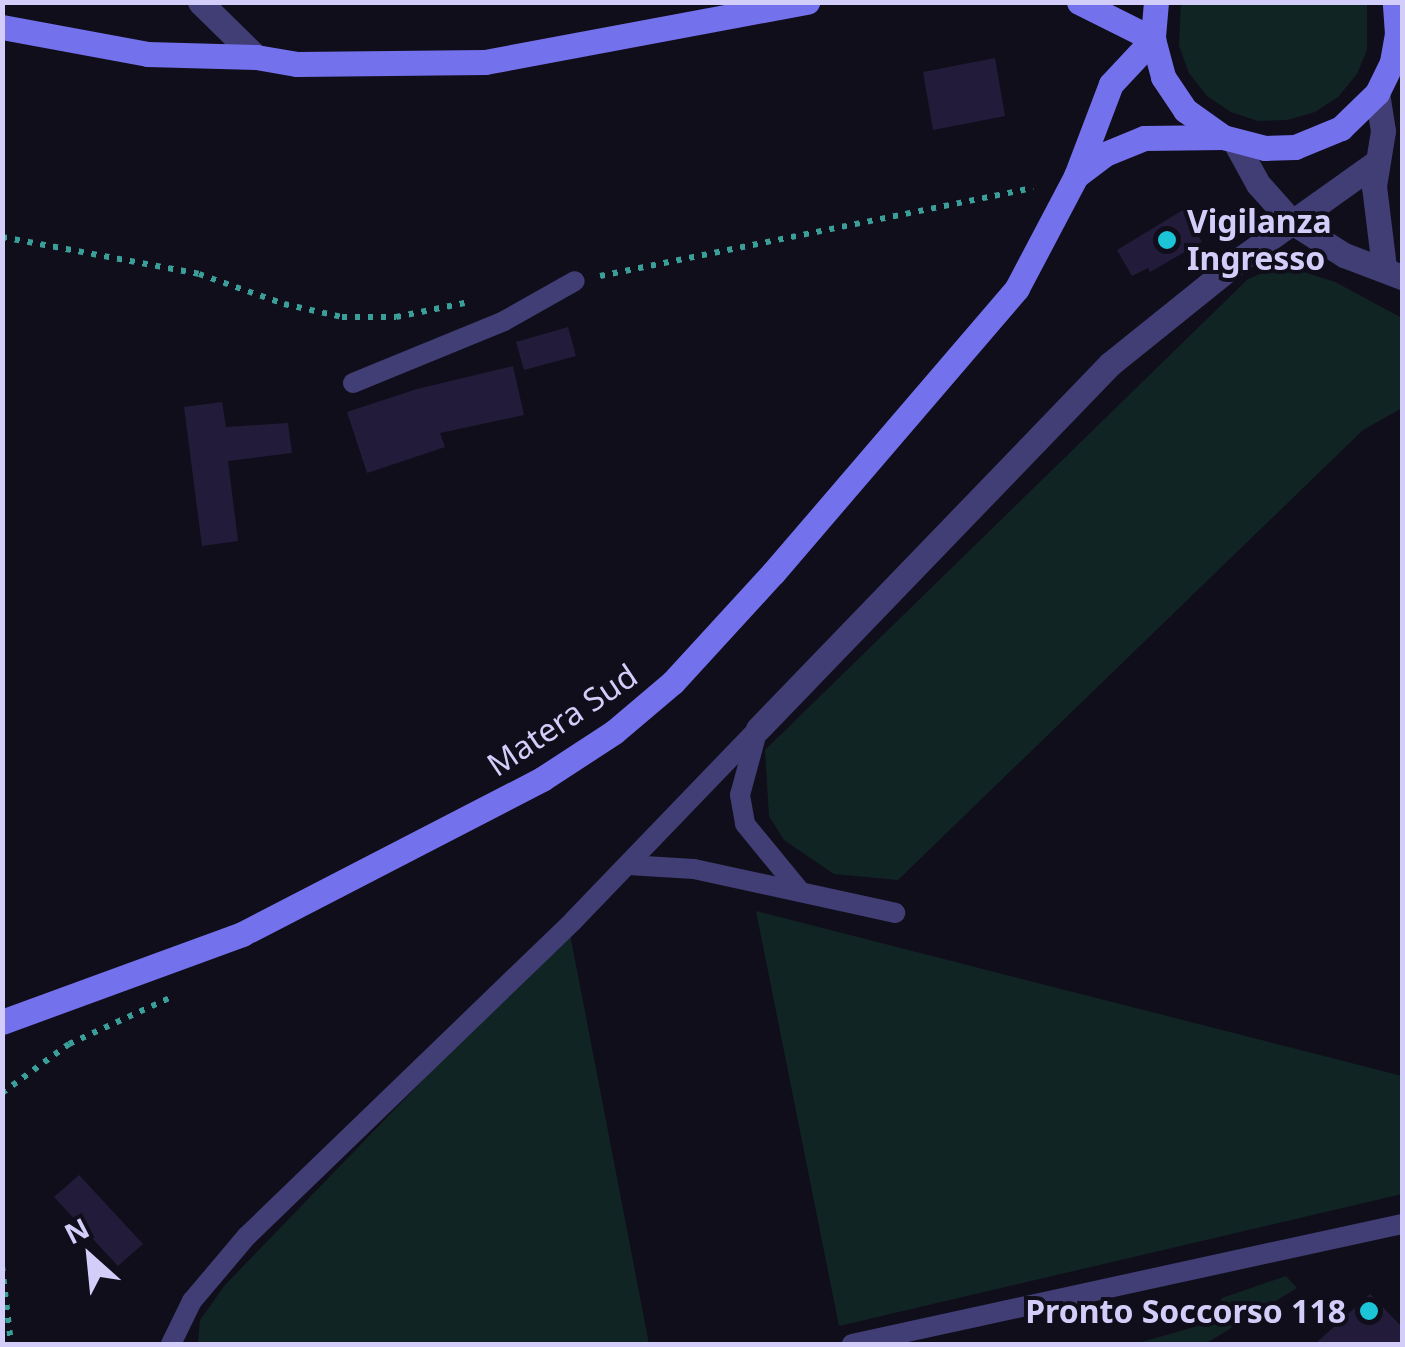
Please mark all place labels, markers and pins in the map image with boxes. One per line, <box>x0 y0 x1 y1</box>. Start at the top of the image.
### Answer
place label: Vigilanza Ingresso <box>1187 203 1332 278</box>
marker: Vigilanza Ingresso <box>1156 229 1178 251</box>
place label: Pronto Soccorso 118 <box>1025 1292 1346 1330</box>
marker: Pronto Soccorso 118 <box>1356 1298 1382 1324</box>

